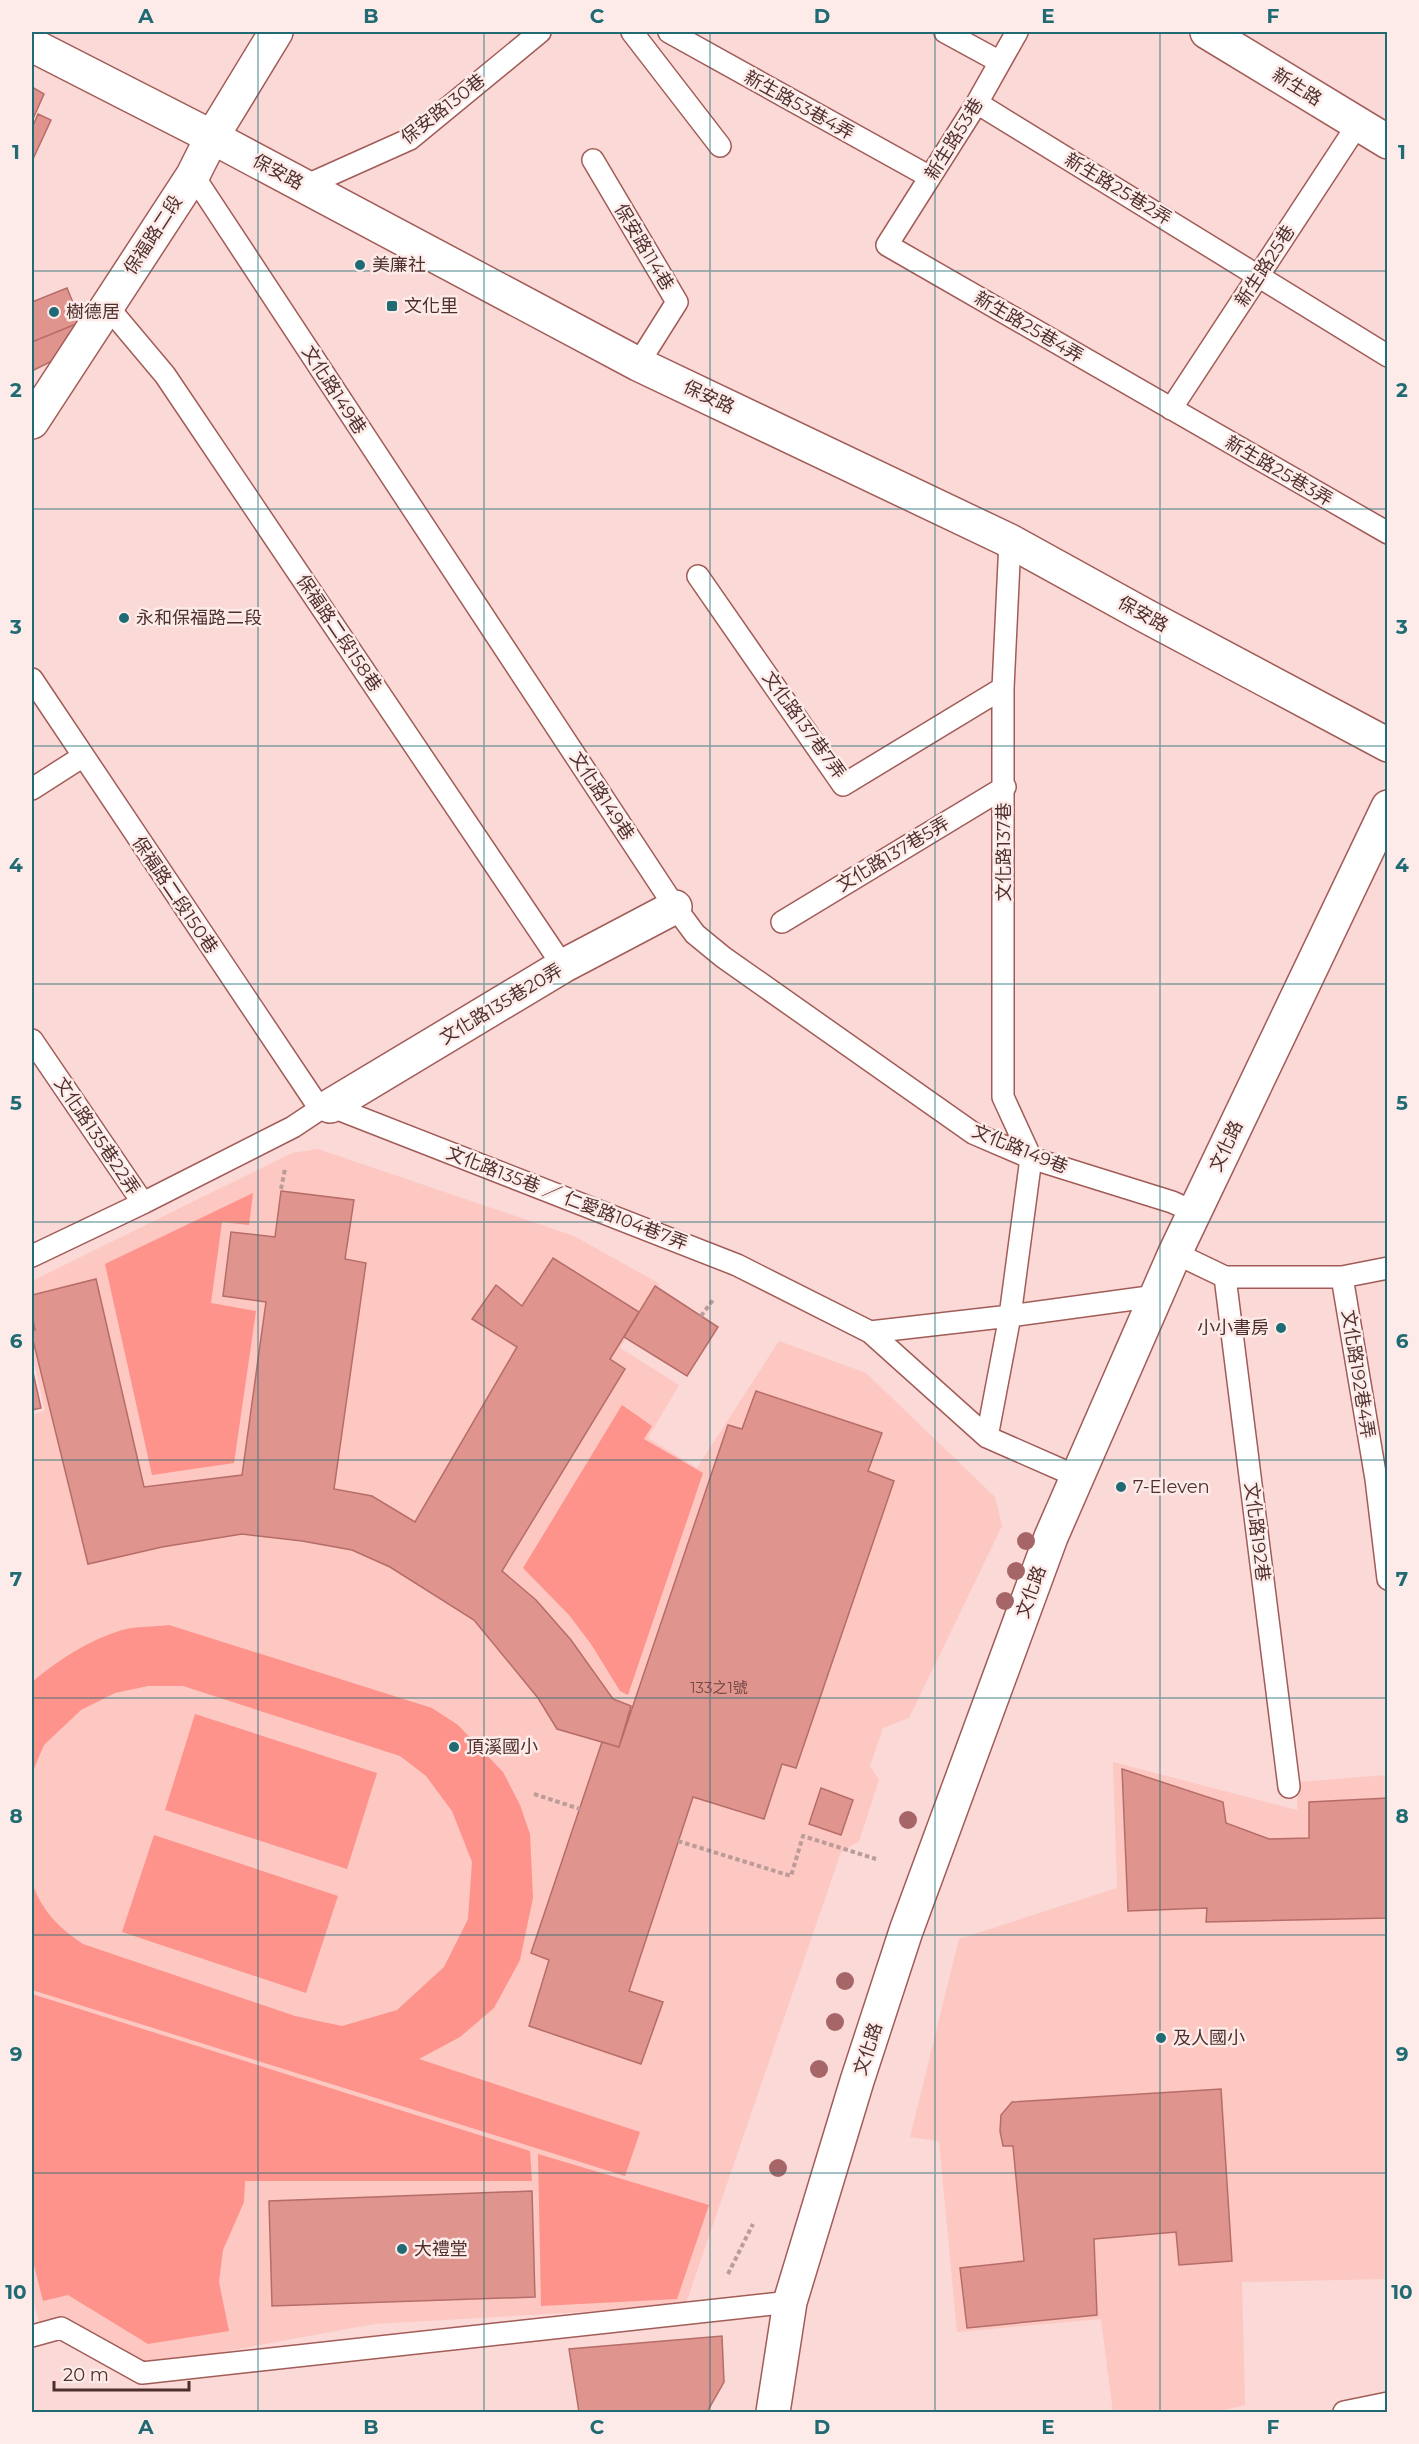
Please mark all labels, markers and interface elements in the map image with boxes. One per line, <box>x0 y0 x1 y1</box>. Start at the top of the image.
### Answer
text: A <box>137 4 154 28</box>
text: B <box>363 4 379 28</box>
text: C <box>590 4 605 28</box>
text: D <box>814 4 830 28</box>
text: E <box>1041 4 1055 28</box>
text: F <box>1267 4 1280 28</box>
street label: 新生路 <box>1268 63 1326 111</box>
street label: 新生路53巷4弄 <box>740 66 858 144</box>
street label: 保安路130巷 <box>397 69 489 149</box>
street label: 新生路53巷 <box>920 94 988 184</box>
text: 1 <box>12 140 20 164</box>
text: 1 <box>1398 140 1406 164</box>
street label: 新生路25巷2弄 <box>1061 149 1175 229</box>
street label: 保安路 <box>249 150 307 194</box>
street label: 保福路二段 <box>119 191 187 279</box>
street label: 保安路114巷 <box>610 200 678 294</box>
street label: 新生路25巷 <box>1231 221 1299 311</box>
place label: 美廉社 <box>372 254 426 276</box>
marker: 美廉社 <box>353 258 367 272</box>
street label: 新生路25巷4弄 <box>971 287 1087 367</box>
place label: 文化里 <box>404 295 458 317</box>
marker: 文化里 <box>385 299 399 313</box>
place label: 樹德居 <box>66 301 120 323</box>
marker: 樹德居 <box>47 305 61 319</box>
street label: 文化路149巷 <box>297 342 371 438</box>
street label: 保安路 <box>680 376 738 418</box>
text: 2 <box>10 378 22 402</box>
text: 2 <box>1396 378 1408 402</box>
street label: 新生路25巷3弄 <box>1221 431 1337 511</box>
street label: 保福路二段158巷 <box>292 570 386 696</box>
street label: 保安路 <box>1114 591 1172 637</box>
place label: 永和保福路二段 <box>136 607 262 629</box>
marker: 永和保福路二段 <box>117 611 131 625</box>
text: 3 <box>9 615 22 639</box>
text: 3 <box>1395 615 1408 639</box>
street label: 文化路137巷7弄 <box>758 667 850 783</box>
street label: 文化路149巷 <box>565 748 639 844</box>
street label: 文化路137巷 <box>993 802 1015 902</box>
street label: 文化路137巷5弄 <box>833 812 953 896</box>
street label: 保福路二段150巷 <box>128 832 222 958</box>
text: 4 <box>9 853 23 877</box>
text: 4 <box>1395 853 1409 877</box>
street label: 文化路135巷20弄 <box>436 959 566 1049</box>
street label: 文化路135巷22弄 <box>50 1073 144 1199</box>
text: 5 <box>10 1091 22 1115</box>
text: 5 <box>1396 1091 1408 1115</box>
street label: 文化路 <box>1205 1117 1247 1175</box>
street label: 文化路149巷 <box>969 1120 1071 1178</box>
street label: 文化路135巷 ／ 仁愛路104巷7弄 <box>443 1142 691 1254</box>
street label: 文化路192巷4弄 <box>1337 1308 1379 1440</box>
place label: 小小書房 <box>1197 1317 1269 1339</box>
marker: 小小書房 <box>1274 1321 1288 1335</box>
text: 6 <box>10 1329 23 1353</box>
text: 6 <box>1396 1329 1409 1353</box>
place label: 7-Eleven <box>1133 1476 1210 1498</box>
marker: 7-Eleven <box>1114 1480 1128 1494</box>
street label: 文化路192巷 <box>1240 1481 1274 1583</box>
street label: 文化路 <box>1011 1563 1051 1621</box>
text: 7 <box>10 1567 22 1591</box>
text: 7 <box>1396 1567 1408 1591</box>
house number: 133之1號 <box>690 1678 748 1697</box>
place label: 頂溪國小 <box>466 1736 538 1758</box>
marker: 頂溪國小 <box>447 1740 461 1754</box>
text: 8 <box>9 1804 23 1828</box>
text: 8 <box>1395 1804 1409 1828</box>
street label: 文化路 <box>849 2020 887 2078</box>
place label: 及人國小 <box>1173 2027 1245 2049</box>
marker: 及人國小 <box>1154 2031 1168 2045</box>
text: 9 <box>10 2042 22 2066</box>
text: 9 <box>1396 2042 1408 2066</box>
place label: 大禮堂 <box>414 2238 468 2260</box>
marker: 大禮堂 <box>395 2242 409 2256</box>
text: 10 <box>5 2280 27 2304</box>
text: 10 <box>1391 2280 1413 2304</box>
scale bar <box>54 2354 189 2392</box>
text: 20 m <box>63 2364 109 2386</box>
text: A <box>137 2415 154 2439</box>
text: B <box>363 2415 379 2439</box>
text: C <box>590 2415 605 2439</box>
text: D <box>814 2415 830 2439</box>
text: E <box>1041 2415 1055 2439</box>
text: F <box>1267 2415 1280 2439</box>

